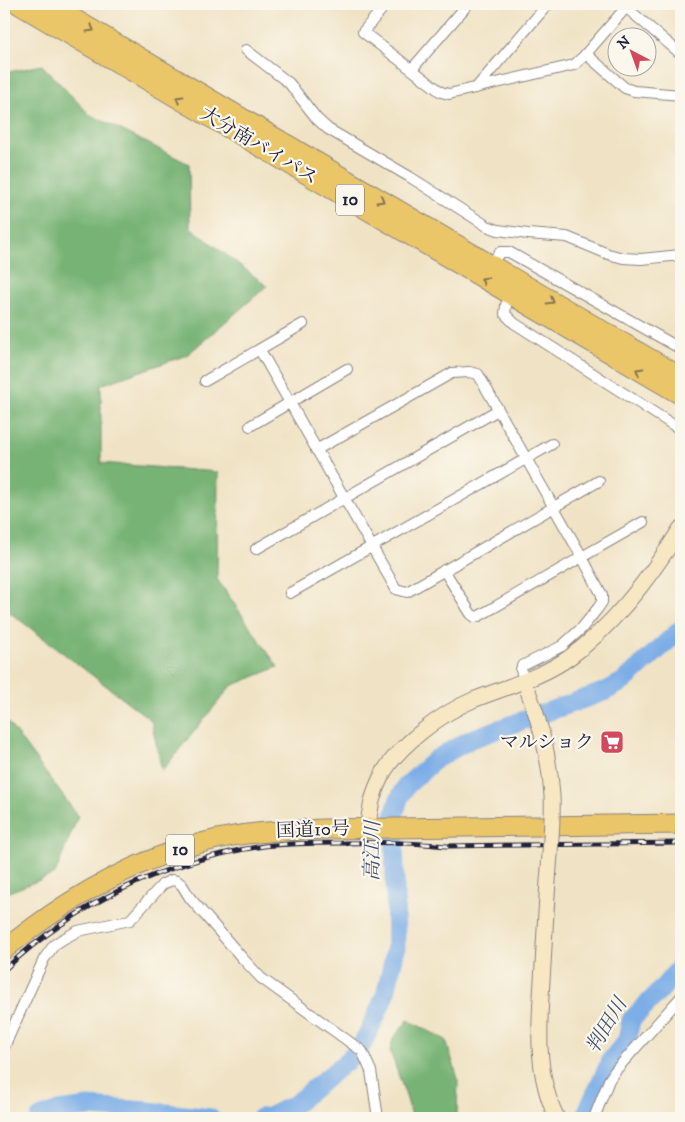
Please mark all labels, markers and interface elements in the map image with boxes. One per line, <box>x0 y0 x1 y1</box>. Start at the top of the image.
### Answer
one-way arrow <box>85 22 94 32</box>
north arrow <box>608 28 658 78</box>
text: N <box>614 32 635 54</box>
one-way arrow <box>175 95 184 105</box>
street label: 大分南バイパス <box>196 102 322 190</box>
road number: 10 <box>336 184 364 216</box>
one-way arrow <box>376 194 385 204</box>
one-way arrow <box>480 276 489 286</box>
one-way arrow <box>546 294 555 304</box>
one-way arrow <box>636 367 645 377</box>
supermarket icon: マルショク <box>599 729 625 755</box>
place label: マルショク <box>500 731 594 754</box>
street label: 国道10号 <box>276 817 350 843</box>
water label: 高江川 <box>360 819 386 881</box>
road number: 10 <box>166 834 194 866</box>
water label: 判田川 <box>581 992 634 1058</box>

